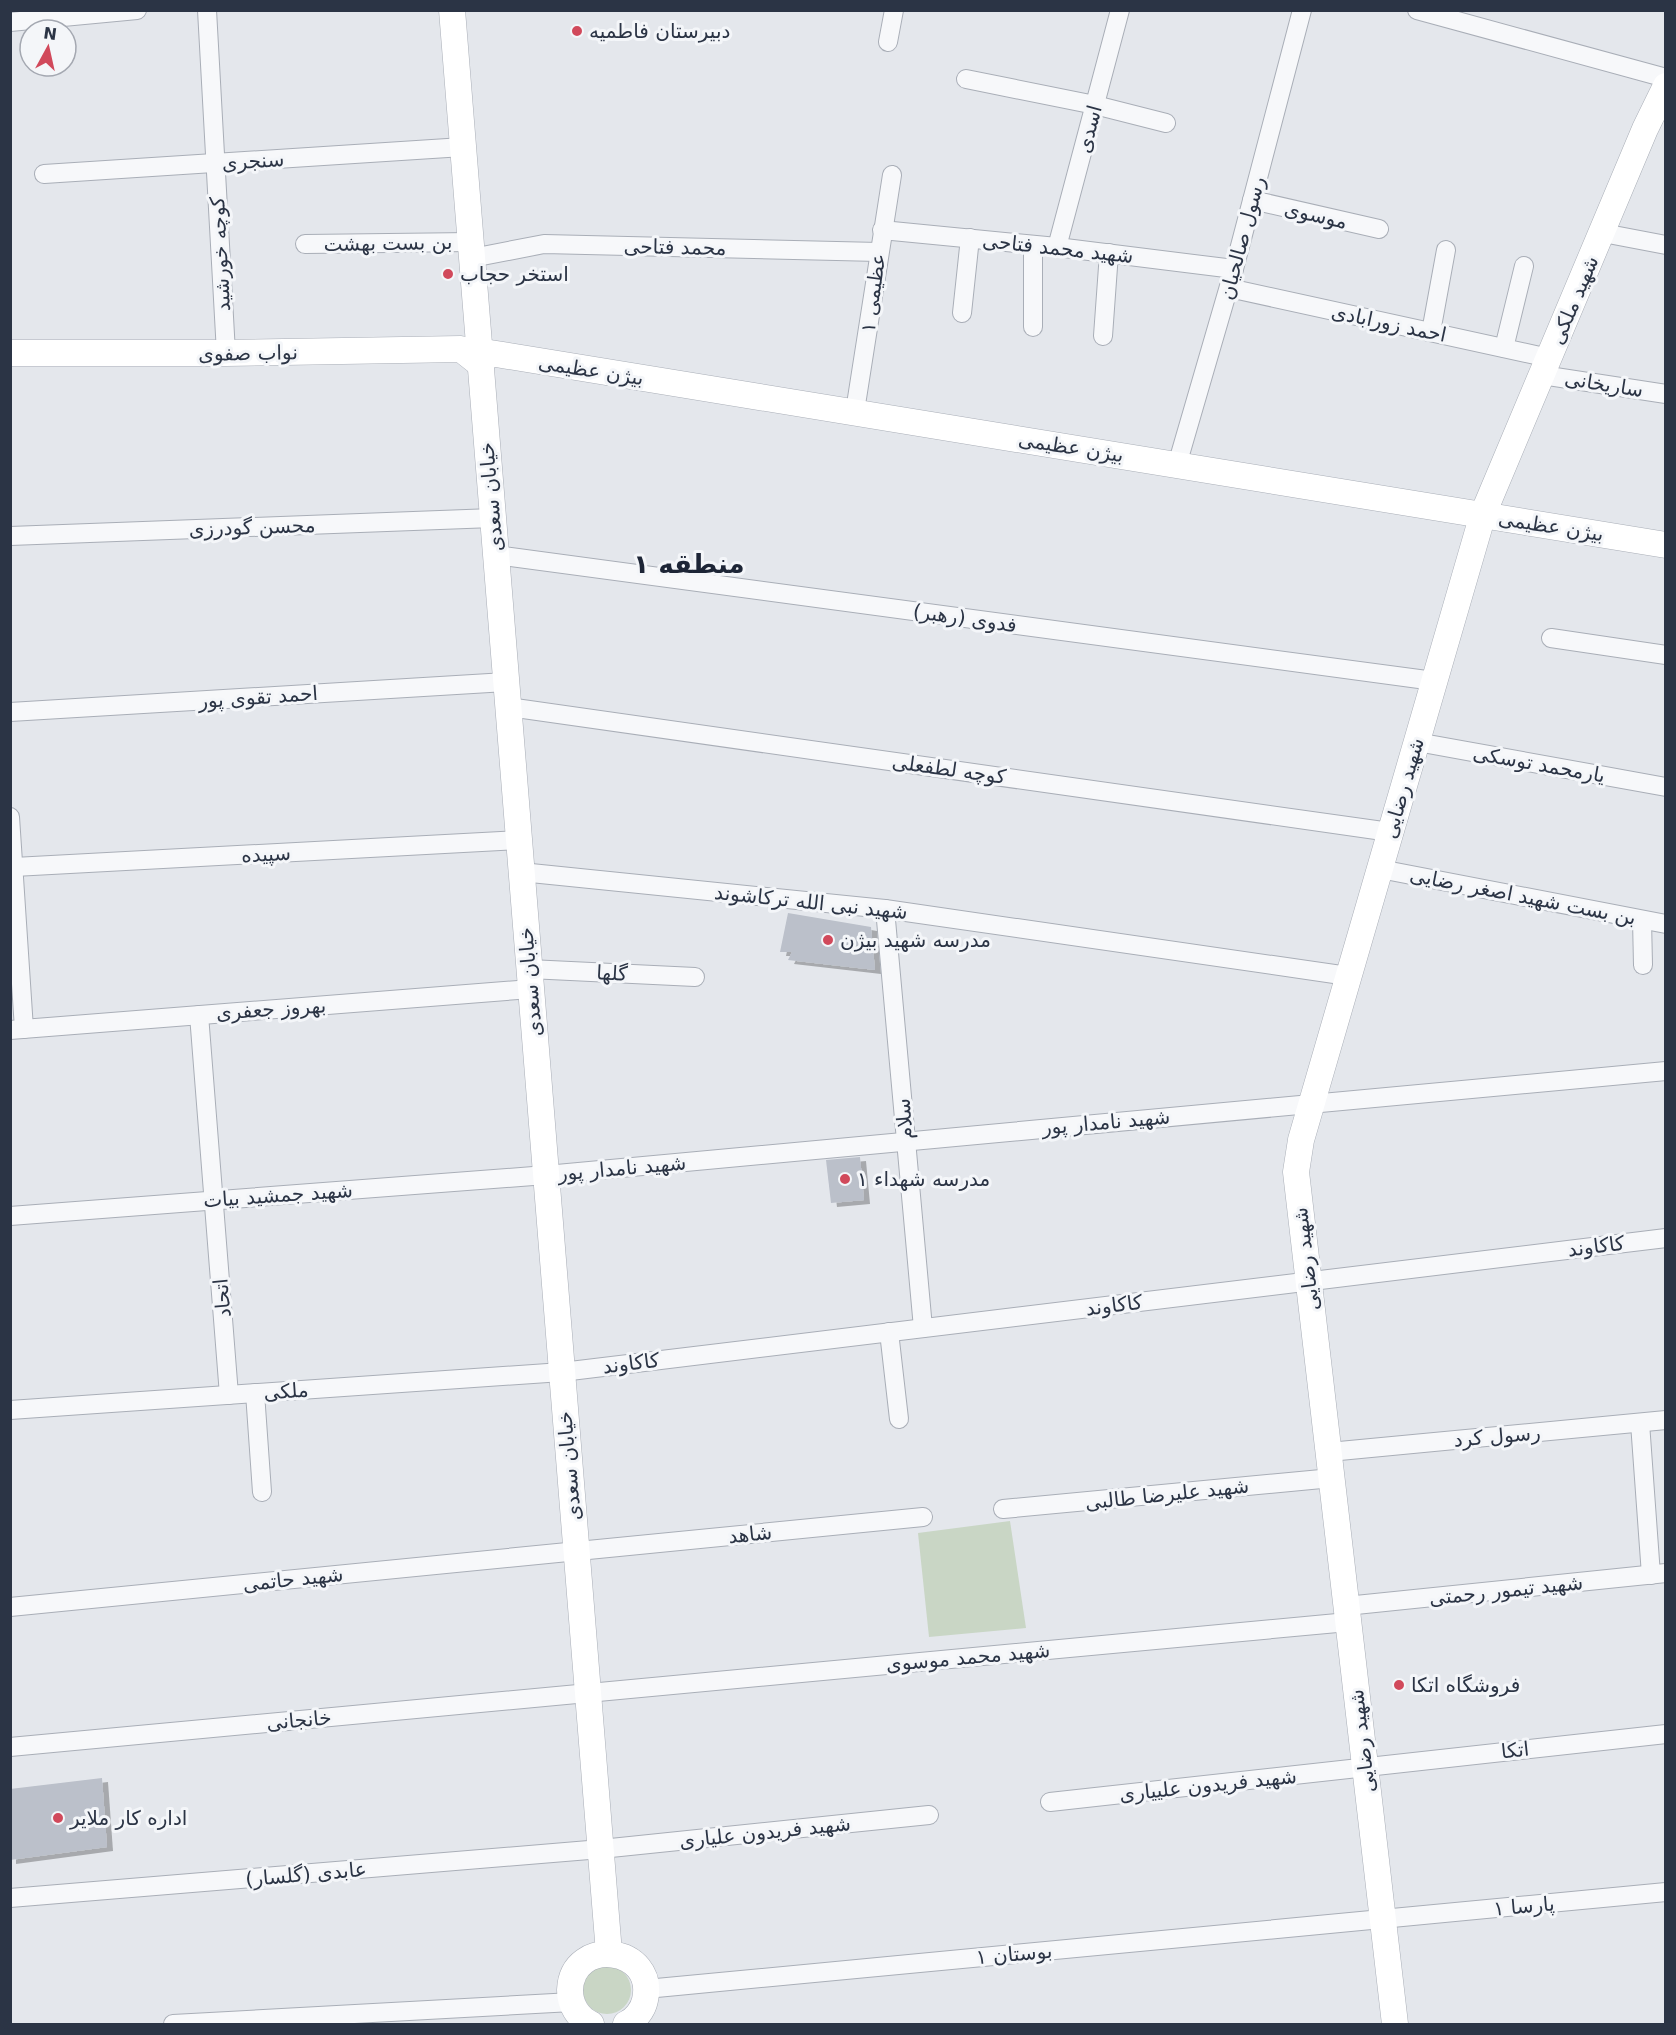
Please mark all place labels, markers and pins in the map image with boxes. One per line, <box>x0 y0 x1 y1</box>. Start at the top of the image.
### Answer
place label: دبیرستان فاطمیه <box>589 19 730 43</box>
marker: دبیرستان فاطمیه <box>570 24 584 38</box>
place label: استخر حجاب <box>460 262 569 286</box>
marker: استخر حجاب <box>441 267 455 281</box>
place label: مدرسه شهید بیژن <box>840 928 991 952</box>
marker: مدرسه شهید بیژن <box>821 933 835 947</box>
place label: مدرسه شهداء ۱ <box>857 1167 990 1191</box>
marker: مدرسه شهداء ۱ <box>838 1172 852 1186</box>
place label: فروشگاه اتکا <box>1411 1673 1520 1697</box>
marker: فروشگاه اتکا <box>1392 1678 1406 1692</box>
place label: اداره کار ملایر <box>69 1806 187 1830</box>
marker: اداره کار ملایر <box>51 1811 65 1825</box>

